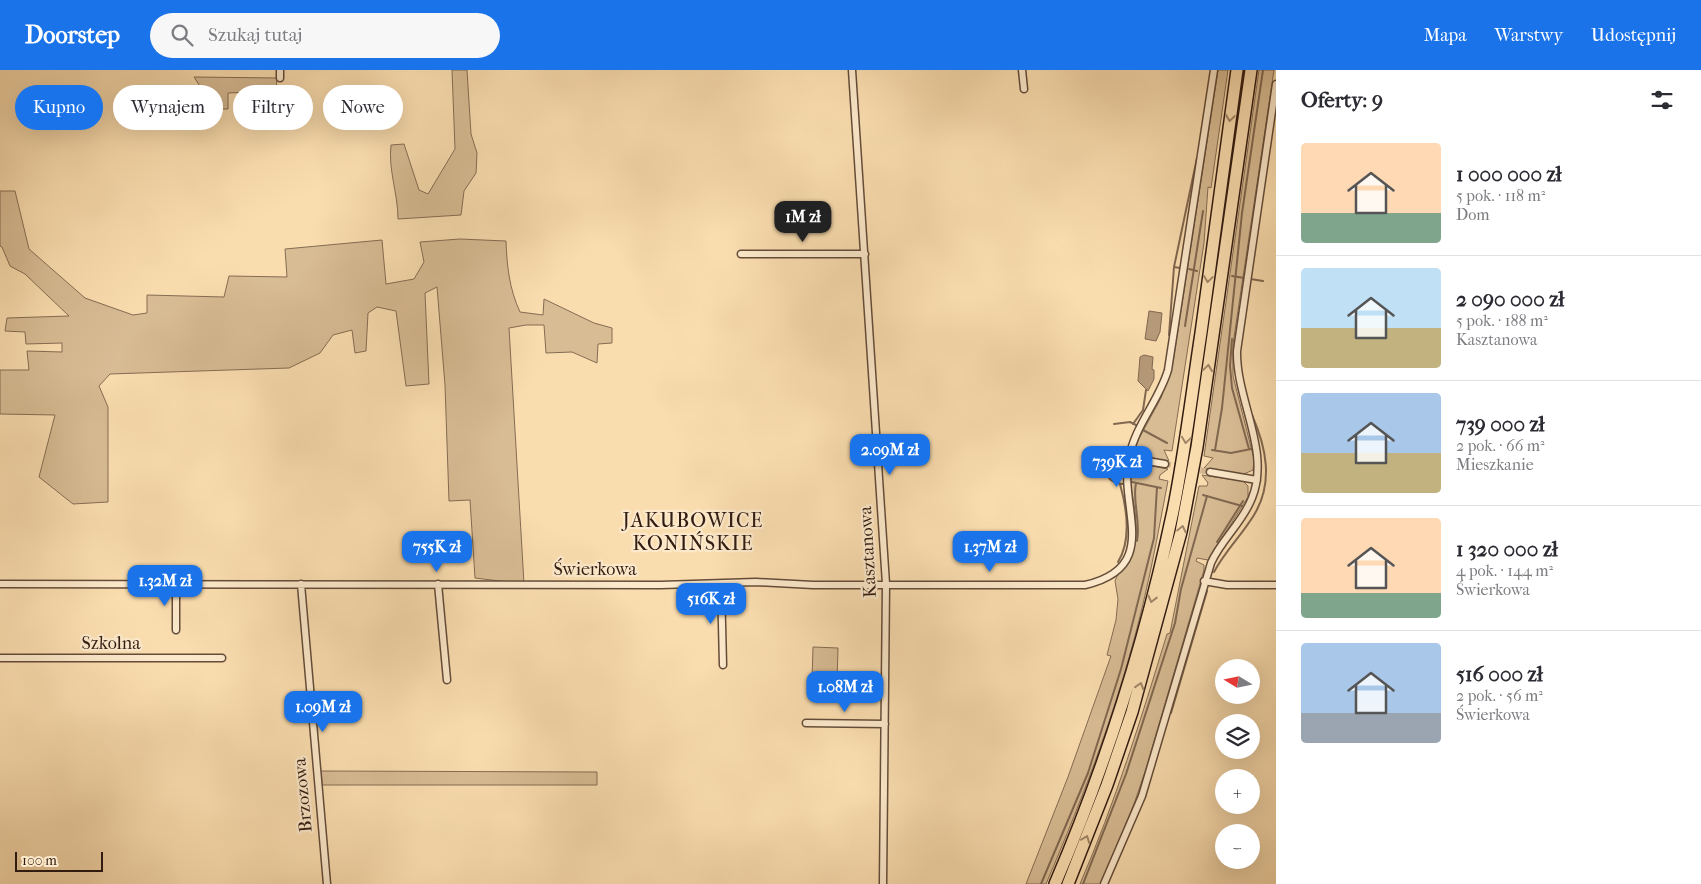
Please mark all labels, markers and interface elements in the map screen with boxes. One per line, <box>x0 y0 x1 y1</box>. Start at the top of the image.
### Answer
search box <box>150 13 500 58</box>
text: Doorstep <box>25 21 120 49</box>
icon: search <box>168 21 196 49</box>
text: Szukaj tutaj <box>208 24 302 46</box>
text: Mapa <box>1424 25 1467 46</box>
text: Warstwy <box>1495 25 1563 46</box>
text: Udostępnij <box>1591 25 1676 46</box>
chip: Kupno <box>15 85 103 130</box>
chip: Wynajem <box>113 85 223 130</box>
chip: Filtry <box>233 85 313 130</box>
chip: Nowe <box>323 85 403 130</box>
icon: filters <box>1648 86 1676 114</box>
text: Oferty: 9 <box>1301 88 1383 112</box>
one-way arrow <box>1225 115 1236 123</box>
text: 1 000 000 zł <box>1456 162 1562 186</box>
icon: home <box>1341 163 1401 223</box>
text: 5 pok. · 118 m² <box>1456 186 1545 205</box>
pin: 1M zł <box>768 200 838 243</box>
text: Dom <box>1456 205 1490 224</box>
text: 1M zł <box>785 207 821 226</box>
one-way arrow <box>1203 276 1214 284</box>
text: 2 090 000 zł <box>1456 287 1564 311</box>
icon: home <box>1341 288 1401 348</box>
text: 5 pok. · 188 m² <box>1456 311 1548 330</box>
text: Kasztanowa <box>1456 330 1537 349</box>
one-way arrow <box>1202 364 1213 372</box>
text: 739 000 zł <box>1456 412 1545 436</box>
icon: home <box>1341 413 1401 473</box>
pin: 2.09M zł <box>838 434 942 476</box>
text: 2 pok. · 66 m² <box>1456 436 1545 455</box>
one-way arrow <box>1181 437 1192 445</box>
text: 2.09M zł <box>861 440 919 459</box>
pin: 739K zł <box>1071 446 1163 488</box>
text: 739K zł <box>1092 452 1142 471</box>
text: Mieszkanie <box>1456 455 1534 474</box>
street label: Kasztanowa <box>855 505 881 598</box>
district label: JAKUBOWICE KONIŃSKIE <box>620 509 764 555</box>
one-way arrow <box>1176 524 1187 533</box>
pin: 755K zł <box>391 530 483 573</box>
pin: 1.37M zł <box>938 530 1042 573</box>
text: 755K zł <box>413 537 461 556</box>
text: 1.37M zł <box>964 537 1016 556</box>
text: 1 320 000 zł <box>1456 537 1558 561</box>
icon: home <box>1341 538 1401 598</box>
street label: Świerkowa <box>553 558 637 580</box>
text: 4 pok. · 144 m² <box>1456 561 1553 580</box>
pin: 1.32M zł <box>113 564 217 607</box>
text: 1.32M zł <box>138 571 192 590</box>
text: Świerkowa <box>1456 580 1530 599</box>
pin: 516K zł <box>665 582 757 625</box>
text: 516K zł <box>687 589 735 608</box>
one-way arrow <box>1147 595 1158 604</box>
street label: Szkolna <box>82 633 141 654</box>
north arrow <box>1215 659 1260 704</box>
map controls <box>1215 659 1260 869</box>
text: 516 000 zł <box>1456 662 1543 686</box>
icon: home <box>1341 663 1401 723</box>
pin: 1.08M zł <box>793 670 897 713</box>
text: 1.08M zł <box>817 677 873 696</box>
one-way arrow <box>1135 682 1145 690</box>
text: 2 pok. · 56 m² <box>1456 686 1543 705</box>
pin: 1.09M zł <box>271 690 375 733</box>
text: 1.09M zł <box>295 697 351 716</box>
text: Świerkowa <box>1456 705 1530 724</box>
button: layers <box>1215 714 1260 759</box>
street label: Brzozowa <box>289 756 317 833</box>
button: + <box>1215 769 1260 814</box>
button: − <box>1215 824 1260 869</box>
one-way arrow <box>1080 835 1091 844</box>
scale bar <box>15 849 102 872</box>
text: 100 m <box>22 852 57 869</box>

